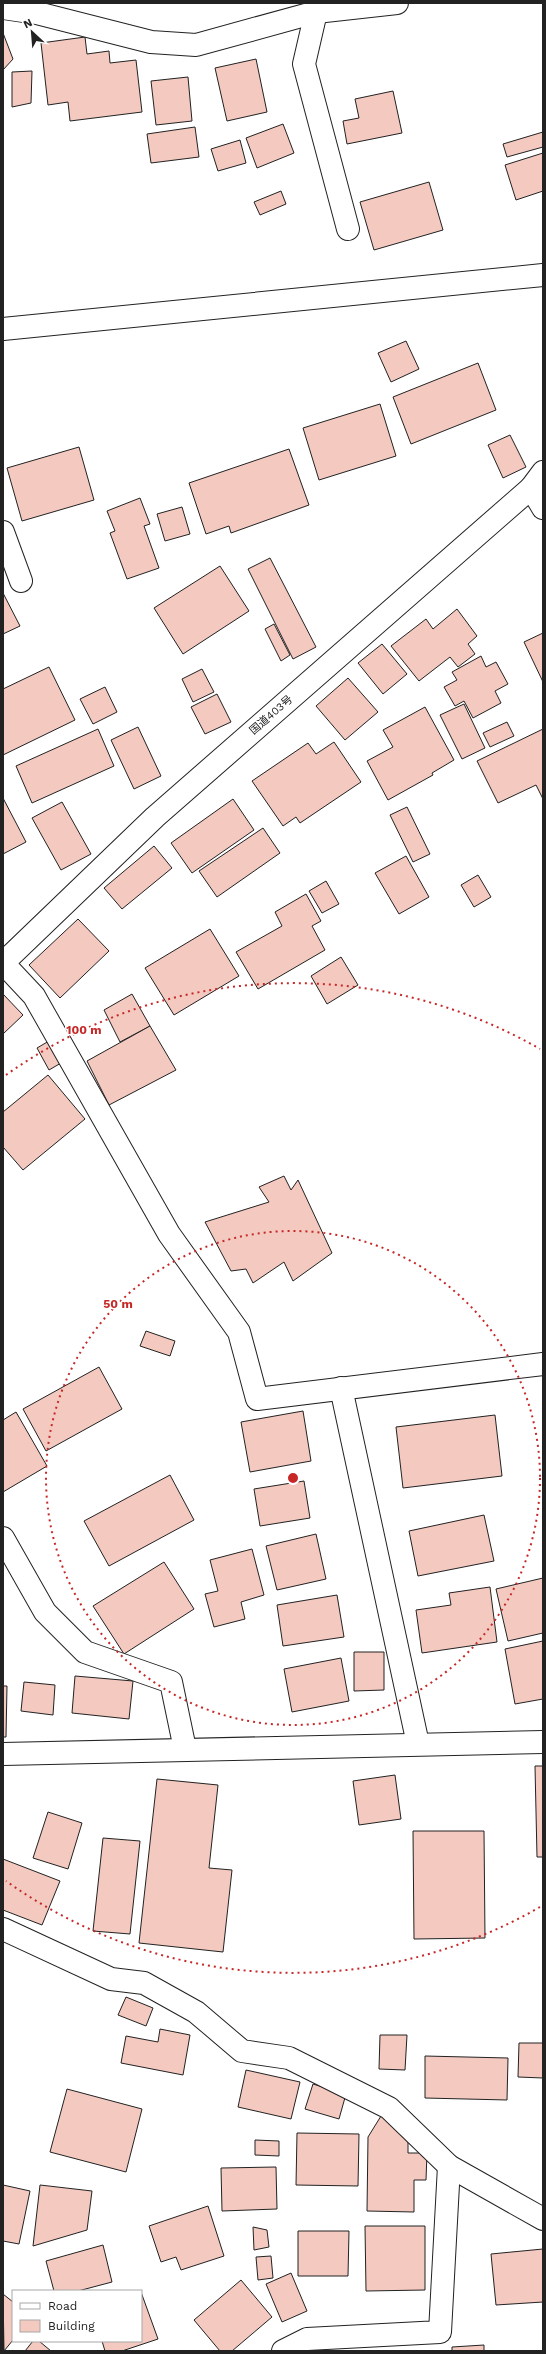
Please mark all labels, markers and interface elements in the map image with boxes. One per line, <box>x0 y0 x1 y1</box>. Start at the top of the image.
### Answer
north arrow <box>12 12 52 52</box>
text: N <box>21 16 34 31</box>
street label: 国道403号 <box>247 693 295 737</box>
text: 100 m <box>66 1023 102 1037</box>
text: 50 m <box>103 1297 133 1311</box>
centre of rings <box>286 1471 300 1485</box>
legend <box>12 2290 142 2342</box>
text: Road <box>48 2299 77 2313</box>
text: Building <box>48 2319 95 2333</box>

